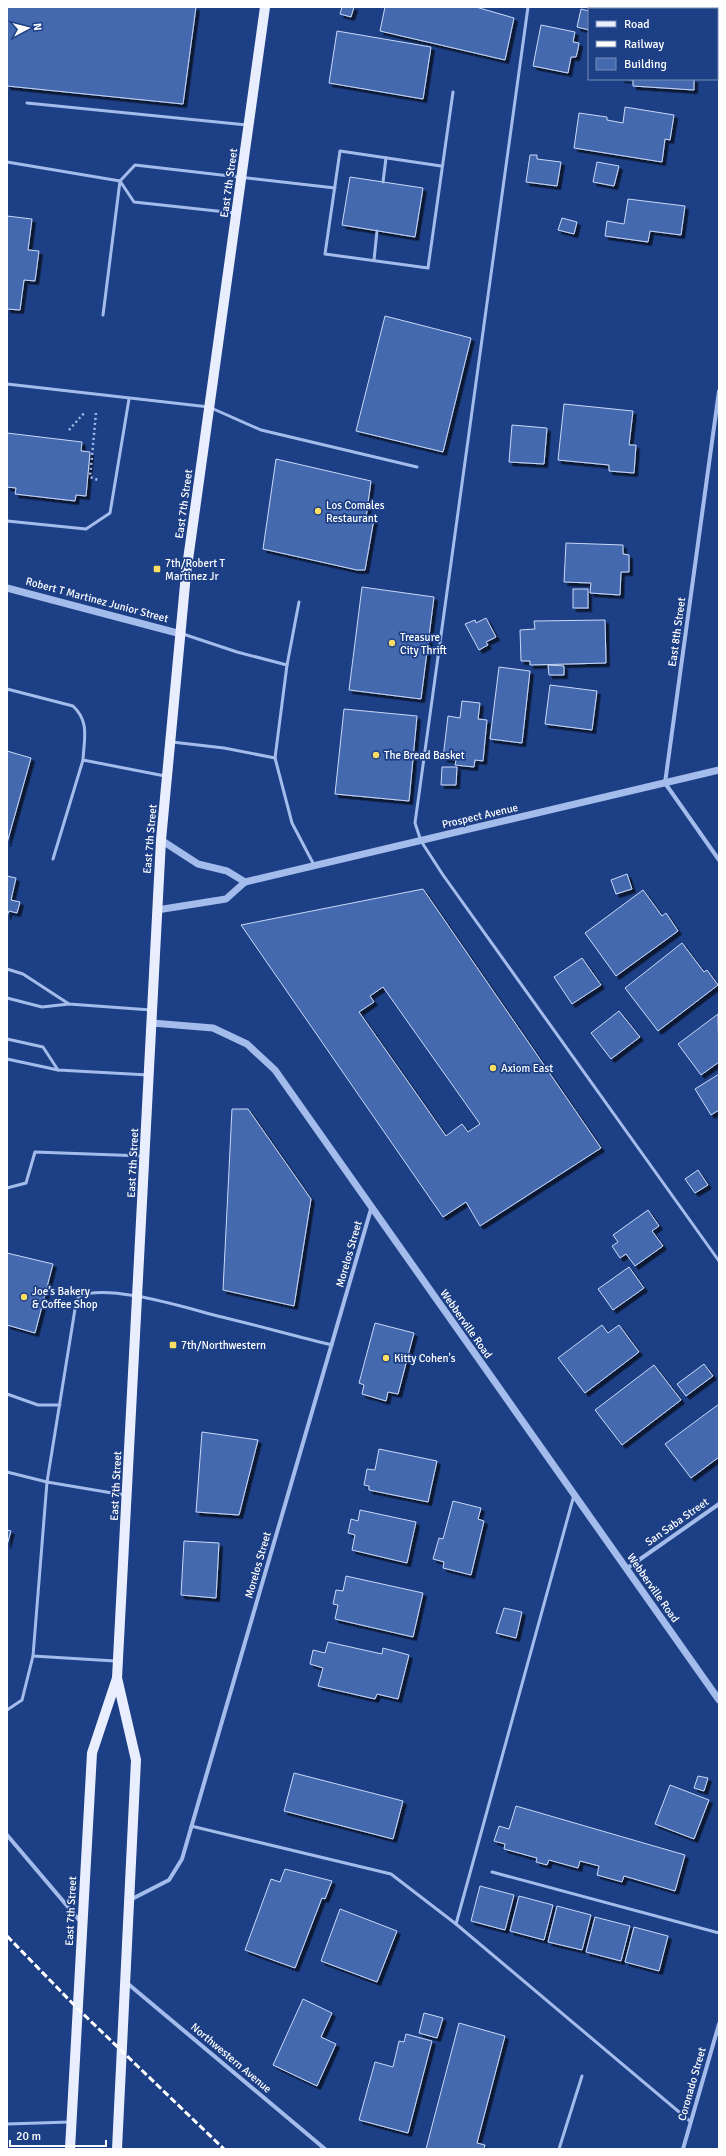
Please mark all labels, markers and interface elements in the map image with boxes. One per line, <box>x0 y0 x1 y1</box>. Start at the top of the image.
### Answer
north arrow <box>8 8 48 48</box>
legend <box>588 8 718 80</box>
text: Road <box>624 17 650 32</box>
text: N <box>31 22 44 31</box>
text: Railway <box>624 37 664 52</box>
text: Building <box>624 57 667 72</box>
street label: East 7th Street <box>218 147 240 218</box>
street label: East 7th Street <box>173 468 195 539</box>
place label: Los Comales Restaurant <box>326 499 385 525</box>
marker: Los Comales Restaurant <box>313 506 323 516</box>
place label: 7th/Robert T Martinez Jr <box>165 557 225 583</box>
marker: 7th/Robert T Martinez Jr <box>152 564 162 574</box>
street label: Robert T Martinez Junior Street <box>24 575 170 625</box>
street label: East 8th Street <box>666 596 688 667</box>
place label: Treasure City Thrift <box>400 631 447 657</box>
marker: Treasure City Thrift <box>387 638 397 648</box>
place label: The Bread Basket <box>384 749 465 762</box>
marker: The Bread Basket <box>371 750 381 760</box>
street label: Prospect Avenue <box>441 801 519 831</box>
street label: East 7th Street <box>140 804 160 874</box>
place label: Axiom East <box>501 1062 553 1075</box>
marker: Axiom East <box>488 1063 498 1073</box>
street label: East 7th Street <box>125 1128 141 1198</box>
street label: Morelos Street <box>333 1219 365 1289</box>
place label: Joe’s Bakery & Coffee Shop <box>32 1285 98 1311</box>
street label: Webberville Road <box>437 1287 495 1361</box>
marker: Joe’s Bakery & Coffee Shop <box>19 1292 29 1302</box>
place label: 7th/Northwestern <box>181 1339 266 1352</box>
marker: 7th/Northwestern <box>168 1340 178 1350</box>
place label: Kitty Cohen's <box>394 1352 456 1365</box>
marker: Kitty Cohen's <box>381 1353 391 1363</box>
street label: East 7th Street <box>108 1451 124 1521</box>
street label: San Saba Street <box>643 1495 711 1549</box>
street label: Morelos Street <box>242 1530 274 1600</box>
street label: Webberville Road <box>624 1551 682 1625</box>
street label: East 7th Street <box>63 1876 79 1946</box>
street label: Northwestern Avenue <box>188 2020 274 2096</box>
street label: Coronado Street <box>675 2046 709 2122</box>
scale bar <box>10 2122 106 2148</box>
text: 20 m <box>16 2129 41 2144</box>

